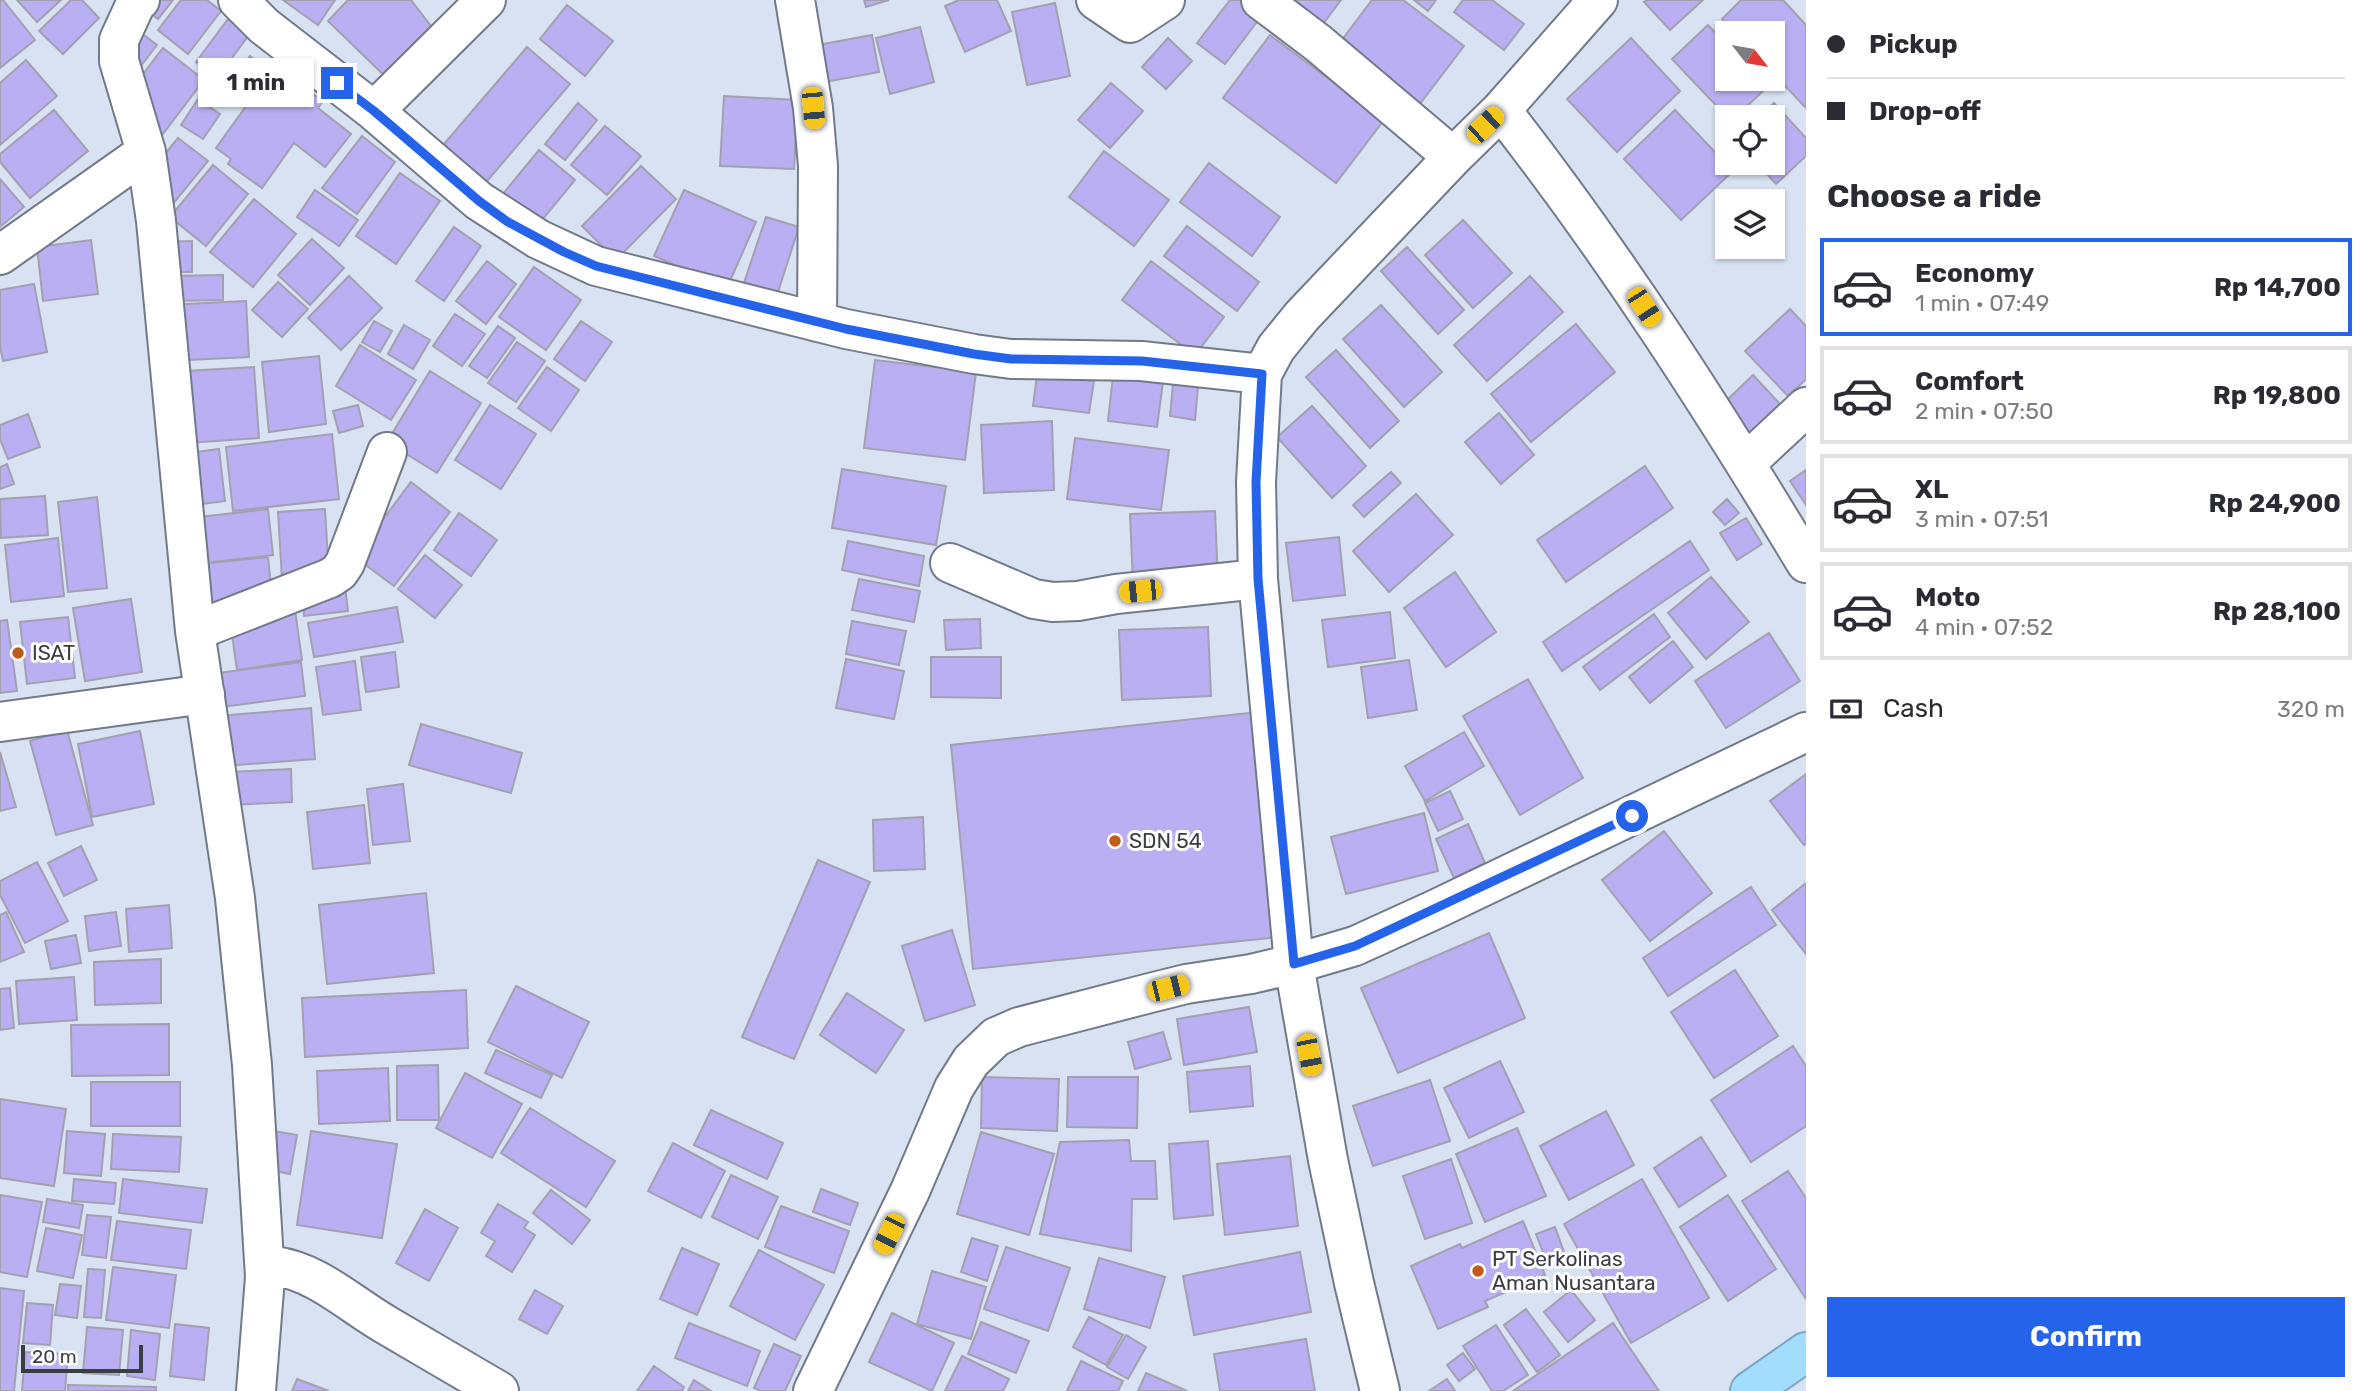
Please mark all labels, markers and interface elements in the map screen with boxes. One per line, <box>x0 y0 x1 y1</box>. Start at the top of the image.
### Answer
north arrow <box>1715 21 1785 91</box>
map controls <box>1715 21 1785 259</box>
text: Pickup <box>1869 29 1958 60</box>
callout: 1 min <box>197 58 312 108</box>
route end <box>321 67 353 99</box>
text: 1 min <box>227 68 285 96</box>
car <box>801 86 826 130</box>
text: Drop-off <box>1869 96 1981 127</box>
car <box>1463 103 1508 147</box>
button: locate <box>1715 105 1785 175</box>
text: Choose a ride <box>1827 177 2041 215</box>
button: layers <box>1715 189 1785 259</box>
icon: car <box>1831 256 1894 319</box>
text: Economy <box>1915 258 2034 289</box>
text: Rp 14,700 <box>2214 272 2341 303</box>
car <box>1624 284 1665 330</box>
text: 1 min · 07:49 <box>1915 289 2049 317</box>
icon: car <box>1831 364 1894 427</box>
text: Comfort <box>1915 366 2024 397</box>
text: Rp 19,800 <box>2213 380 2341 411</box>
text: 2 min · 07:50 <box>1915 397 2054 425</box>
icon: car <box>1831 472 1894 535</box>
text: XL <box>1915 474 1948 505</box>
text: Rp 24,900 <box>2209 488 2341 519</box>
text: 3 min · 07:51 <box>1915 505 2049 533</box>
car <box>1119 578 1162 604</box>
icon: car <box>1831 580 1894 643</box>
text: Moto <box>1915 582 1980 613</box>
text: Rp 28,100 <box>2213 596 2341 627</box>
text: 4 min · 07:52 <box>1915 613 2053 641</box>
place label: ISAT <box>32 640 75 665</box>
marker: ISAT <box>10 645 26 661</box>
icon: cash <box>1827 690 1865 728</box>
text: Cash <box>1883 693 1944 724</box>
text: 320 m <box>2277 695 2345 723</box>
route start <box>1616 800 1648 832</box>
place label: SDN 54 <box>1129 828 1202 853</box>
marker: SDN 54 <box>1107 833 1123 849</box>
car <box>1146 973 1191 1003</box>
car <box>1295 1032 1324 1078</box>
car <box>871 1211 908 1257</box>
place label: PT Serkolinas Aman Nusantara <box>1492 1246 1656 1295</box>
marker: PT Serkolinas Aman Nusantara <box>1470 1263 1486 1279</box>
button: Confirm <box>1827 1297 2345 1377</box>
scale bar <box>21 1342 144 1374</box>
text: 20 m <box>32 1345 77 1368</box>

